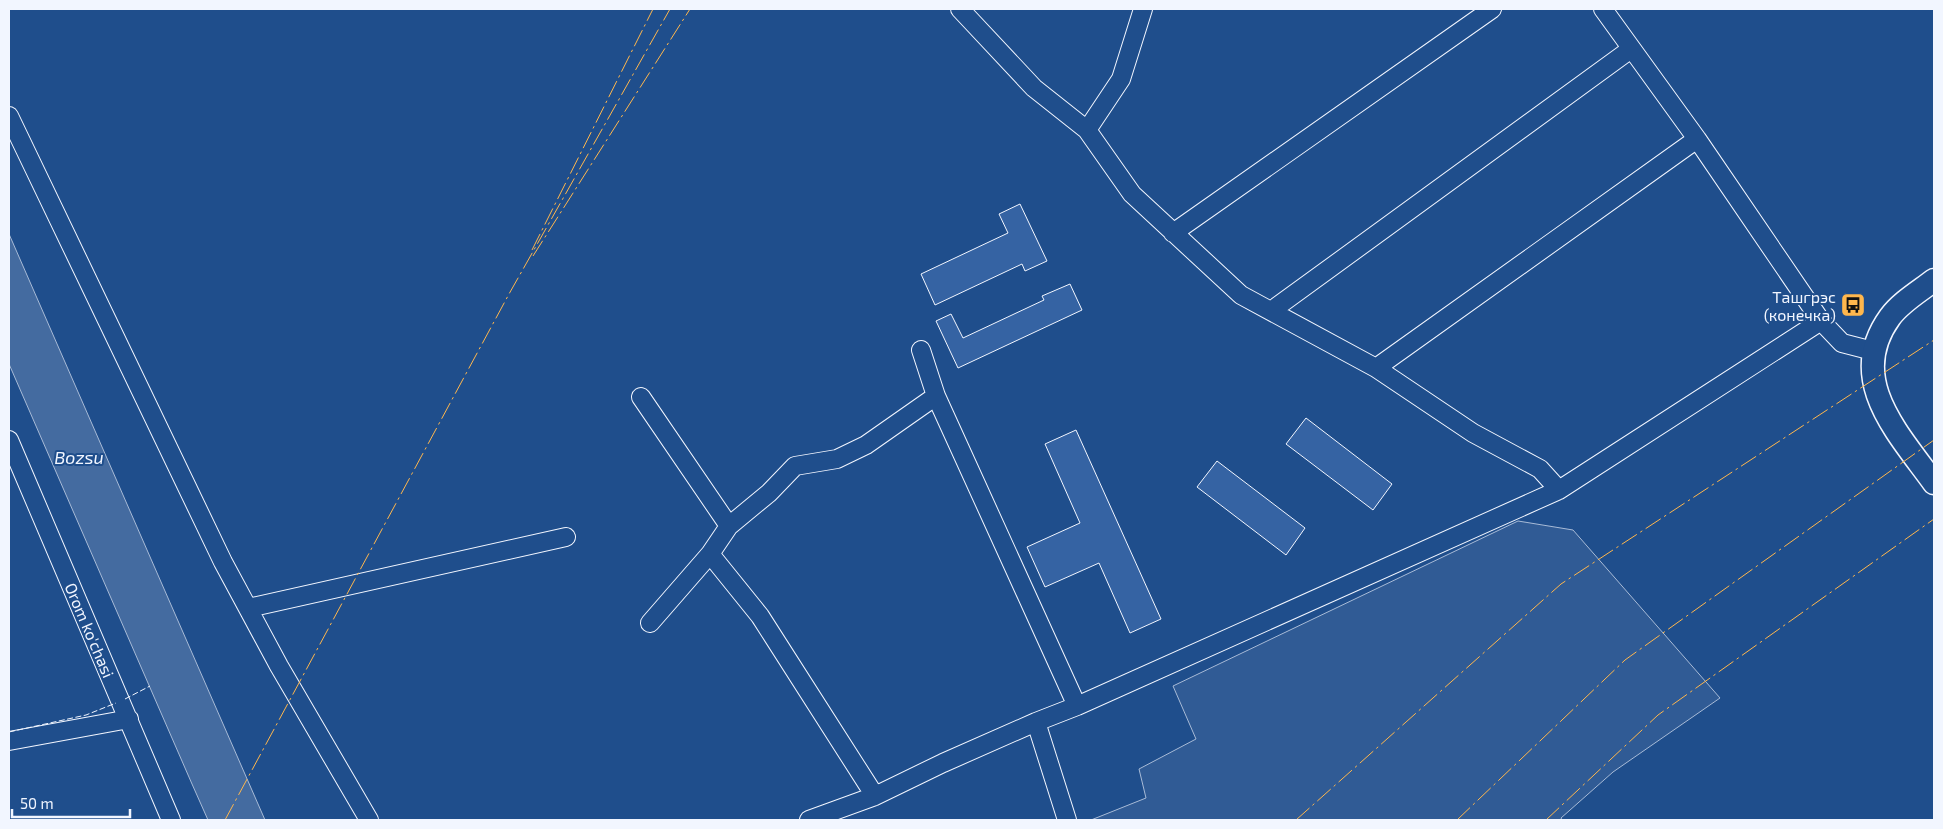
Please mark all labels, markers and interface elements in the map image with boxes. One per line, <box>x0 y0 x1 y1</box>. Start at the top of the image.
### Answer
place label: Ташгрэс (конечка) <box>1764 287 1836 324</box>
bus stop icon: Ташгрэс (конечка) <box>1840 292 1866 318</box>
water label: Bozsu <box>54 446 104 468</box>
street label: Orom ko'chasi <box>61 580 119 680</box>
scale bar <box>12 786 130 818</box>
text: 50 m <box>20 794 54 812</box>

